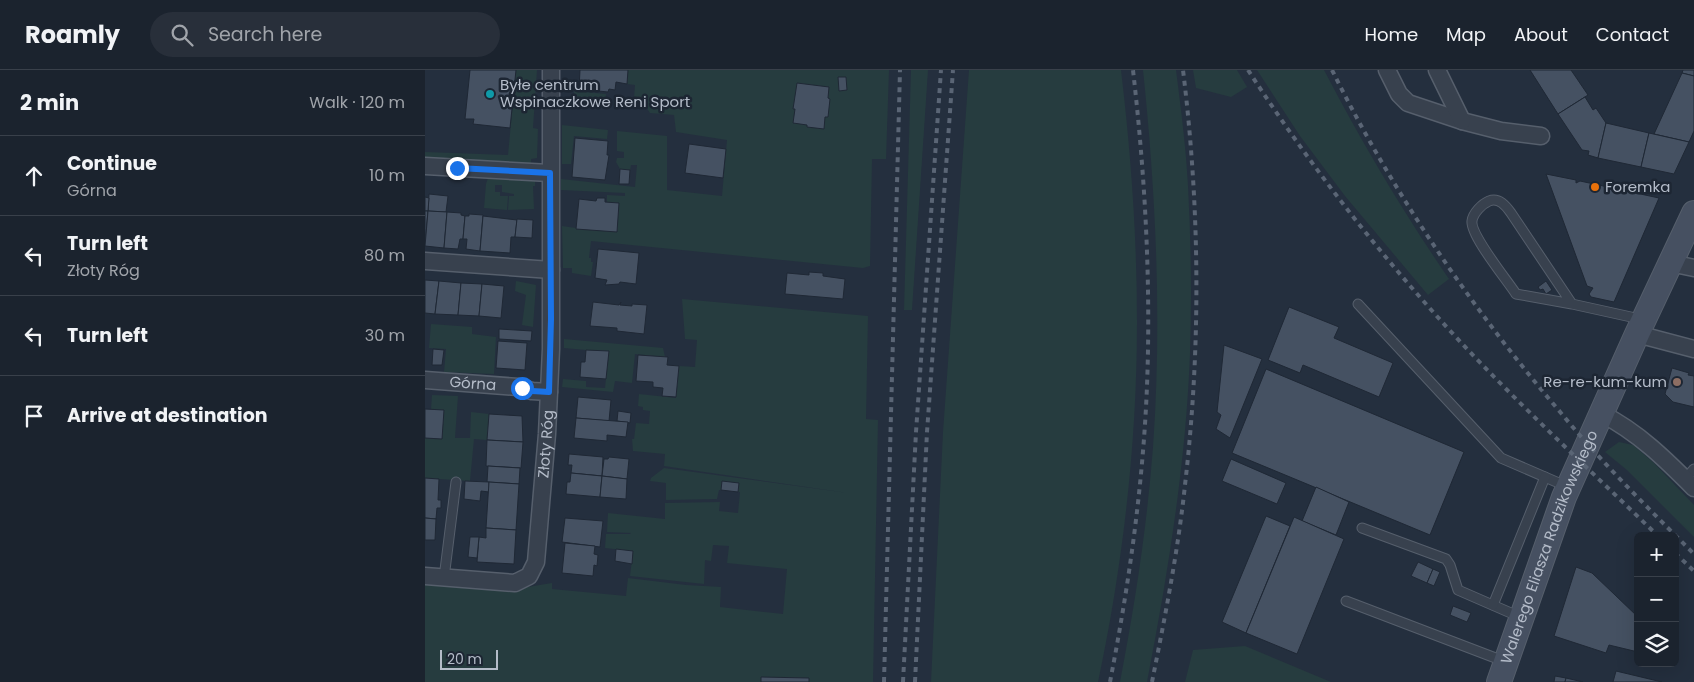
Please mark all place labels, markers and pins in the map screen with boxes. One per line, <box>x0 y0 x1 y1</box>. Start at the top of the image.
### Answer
place label: Byłe centrum Wspinaczkowe Reni Sport <box>500 74 690 112</box>
marker: Byłe centrum Wspinaczkowe Reni Sport <box>484 88 496 100</box>
place label: Foremka <box>1605 176 1670 197</box>
marker: Foremka <box>1589 181 1601 193</box>
place label: Re-re-kum-kum <box>1543 371 1667 392</box>
marker: Re-re-kum-kum <box>1671 376 1683 388</box>

